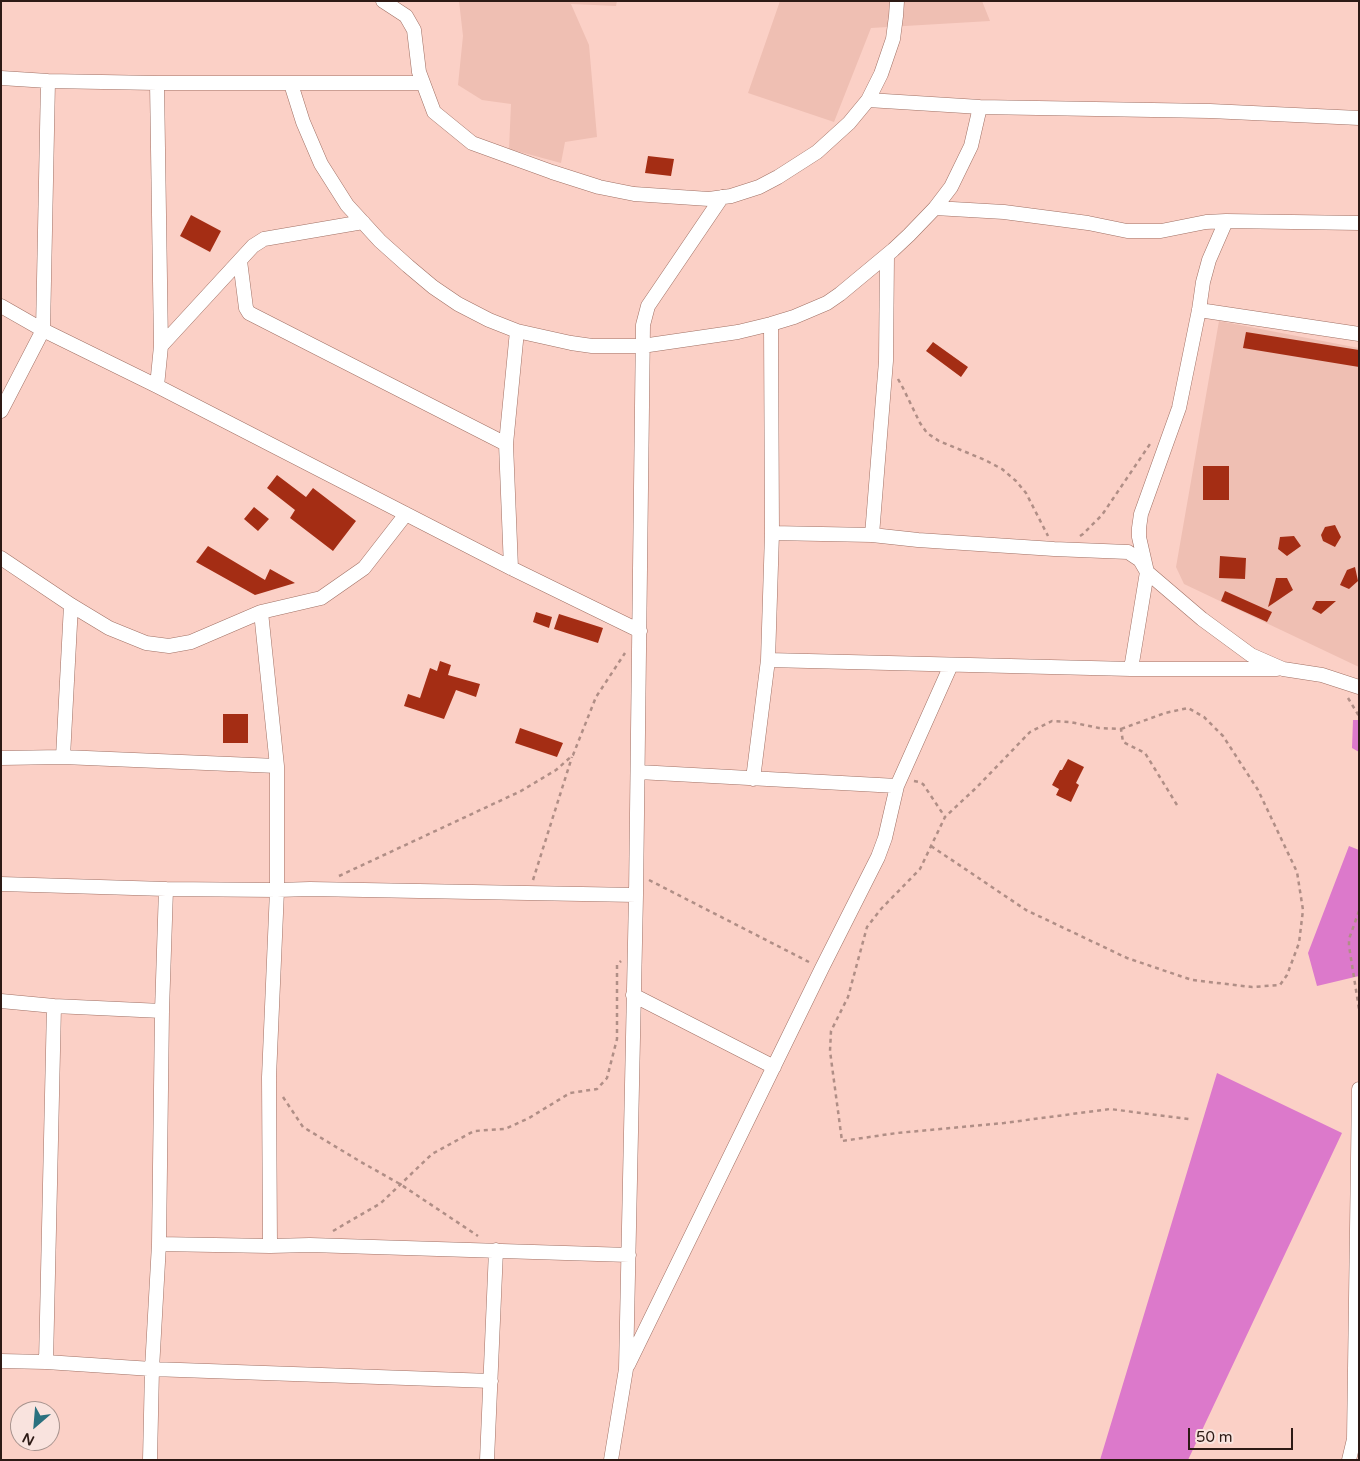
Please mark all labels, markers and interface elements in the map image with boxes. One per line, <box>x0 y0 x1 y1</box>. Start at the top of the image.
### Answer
north arrow <box>10 1401 60 1451</box>
scale bar <box>1190 1418 1295 1450</box>
text: 50 m <box>1196 1428 1233 1446</box>
text: N <box>20 1429 37 1449</box>

